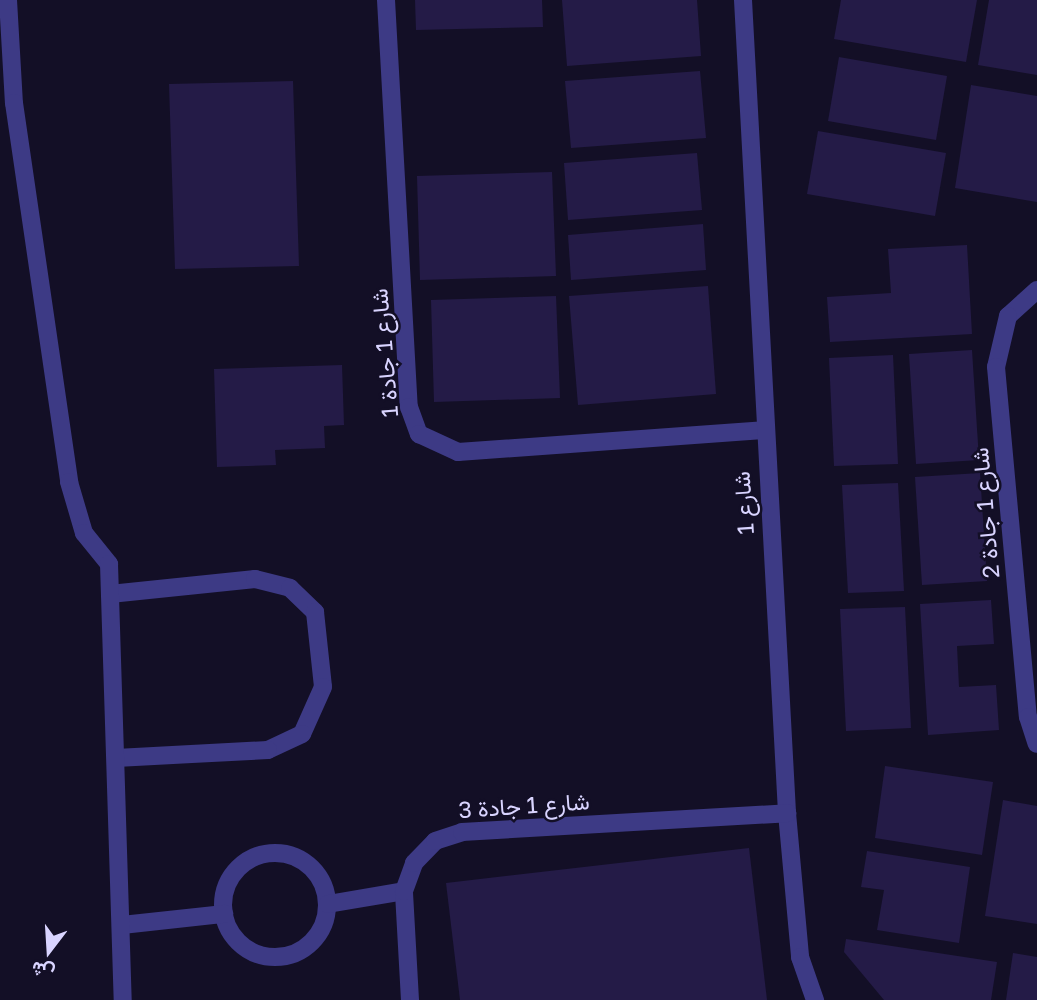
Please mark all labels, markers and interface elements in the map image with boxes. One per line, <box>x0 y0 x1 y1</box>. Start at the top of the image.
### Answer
street label: شارع 1 جادة 1 <box>365 288 403 418</box>
street label: شارع 1 جادة 2 <box>966 446 1004 580</box>
street label: شارع 1 <box>727 471 759 535</box>
street label: شارع 1 جادة 3 <box>458 787 590 823</box>
north arrow <box>14 916 84 986</box>
text: ش <box>28 957 57 986</box>

